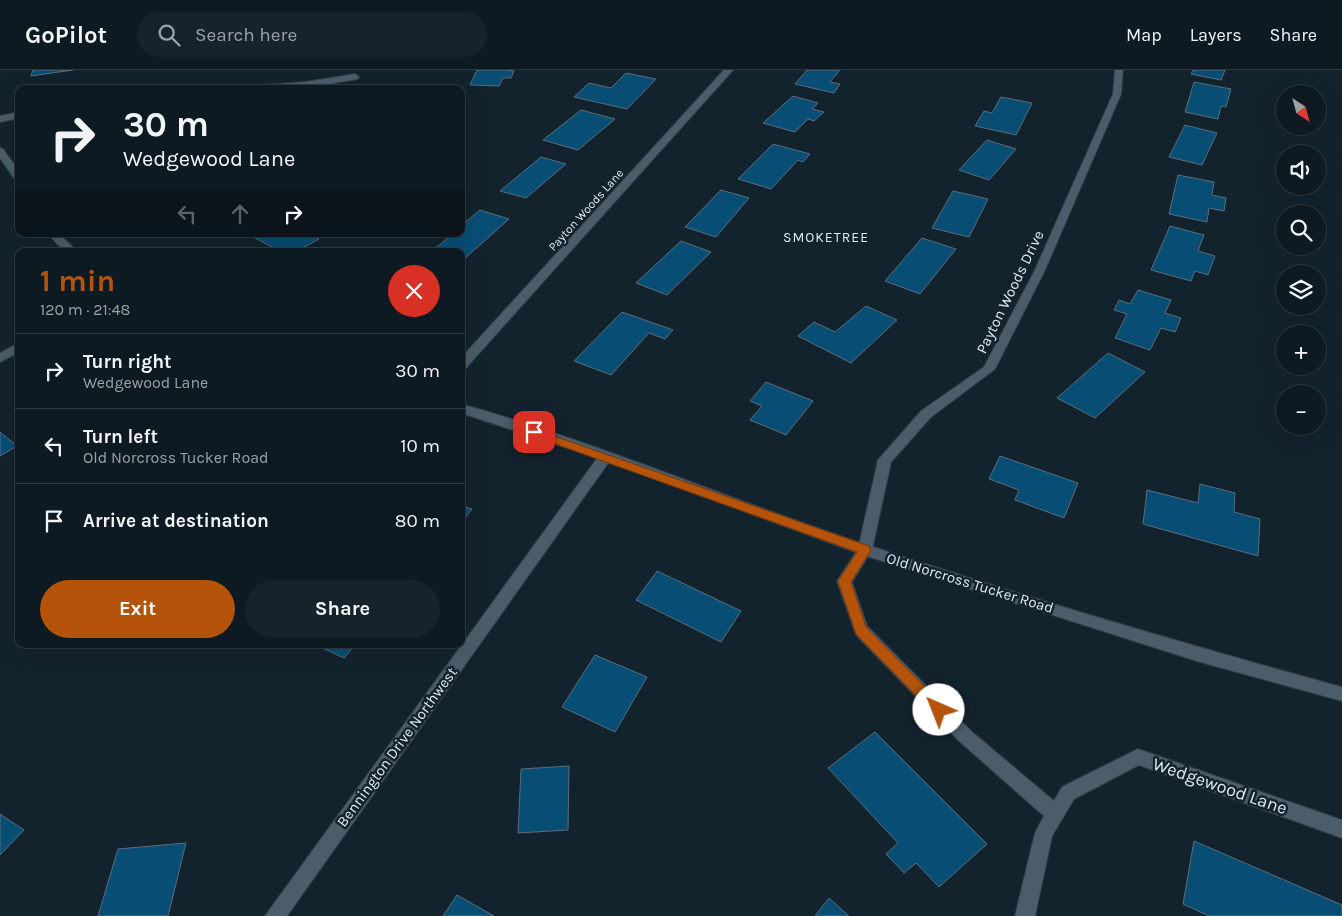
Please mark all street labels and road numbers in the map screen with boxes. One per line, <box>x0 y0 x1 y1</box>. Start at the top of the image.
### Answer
street label: Payton Woods Lane <box>546 166 626 254</box>
street label: Payton Woods Drive <box>972 228 1048 356</box>
street label: Old Norcross Tucker Road <box>884 549 1056 617</box>
street label: Bennington Drive Northwest <box>333 663 461 830</box>
street label: Wedgewood Lane <box>1150 753 1290 819</box>

